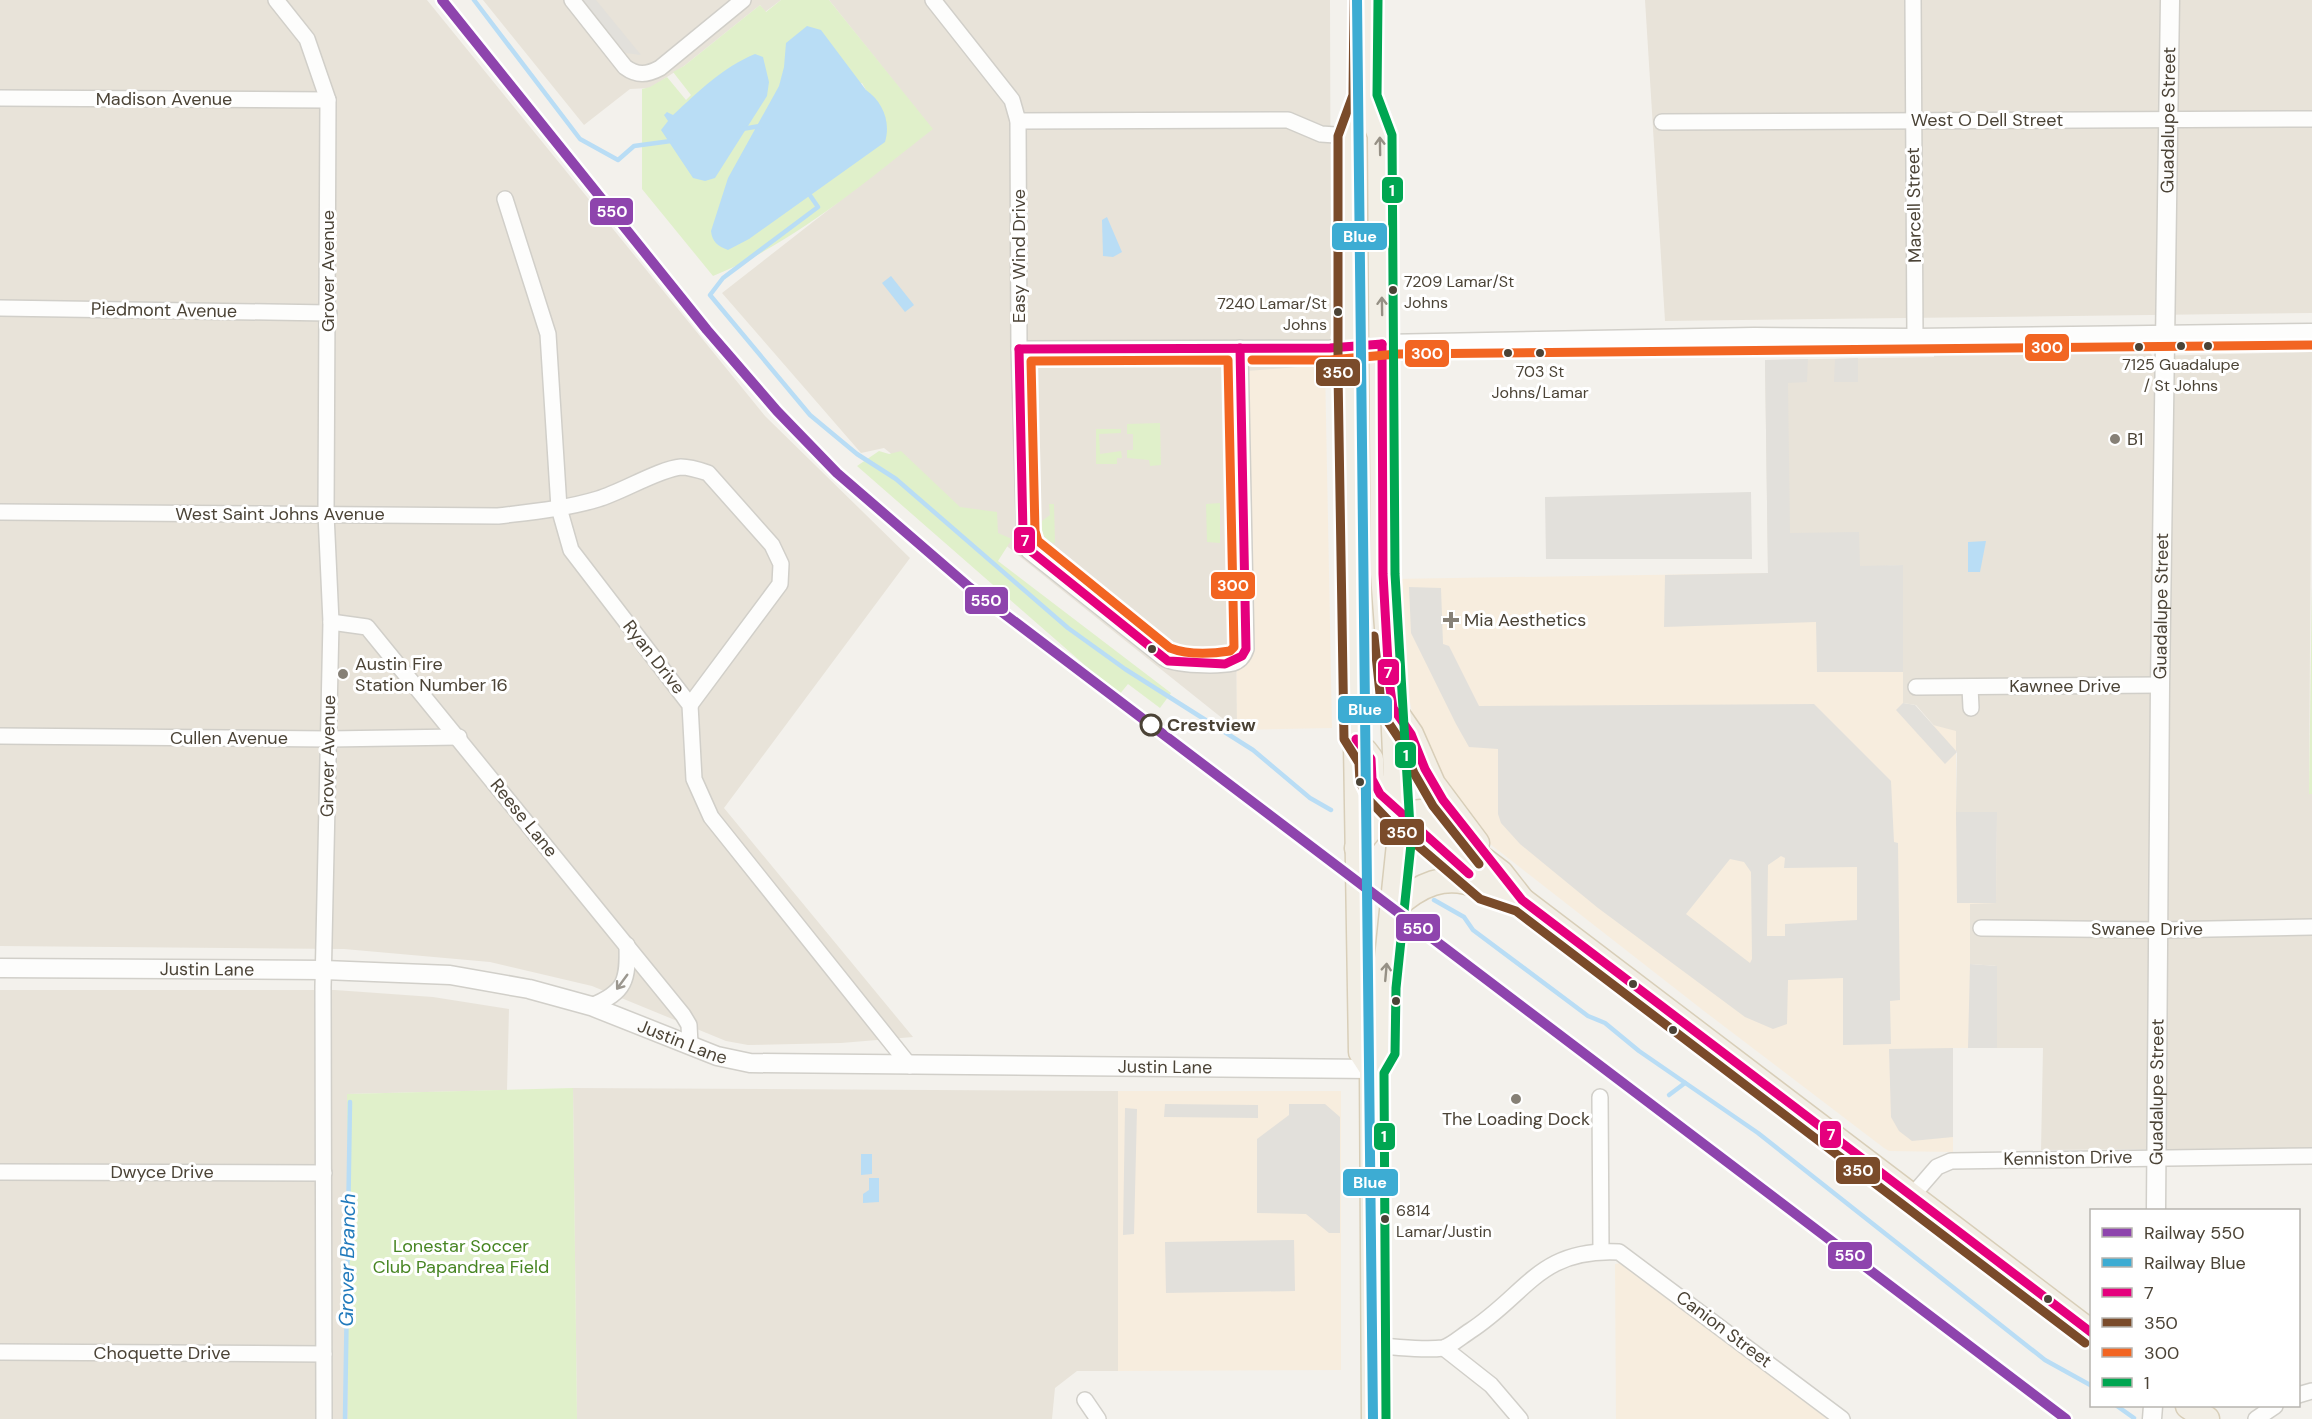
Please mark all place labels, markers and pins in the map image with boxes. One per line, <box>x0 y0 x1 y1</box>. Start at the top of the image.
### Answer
place label: 7209 Lamar/St Johns <box>1404 271 1514 313</box>
marker: 7209 Lamar/St Johns <box>1387 284 1399 296</box>
place label: 7240 Lamar/St Johns <box>1217 293 1327 335</box>
marker: 7240 Lamar/St Johns <box>1332 306 1344 318</box>
marker: 7125 Guadalupe / St Johns <box>2175 340 2187 352</box>
unlabelled marker <box>2202 340 2214 352</box>
unlabelled marker <box>2133 341 2145 353</box>
unlabelled marker <box>1502 347 1514 359</box>
marker: 703 St Johns/Lamar <box>1534 347 1546 359</box>
place label: 7125 Guadalupe / St Johns <box>2122 354 2240 396</box>
place label: 703 St Johns/Lamar <box>1491 361 1589 403</box>
place label: B1 <box>2127 427 2143 451</box>
marker: B1 <box>2108 432 2122 446</box>
place label: Mia Aesthetics <box>1464 608 1586 632</box>
marker: Mia Aesthetics <box>1442 611 1460 629</box>
unlabelled marker <box>1146 643 1158 655</box>
place label: Austin Fire Station Number 16 <box>355 652 508 697</box>
marker: Austin Fire Station Number 16 <box>336 667 350 681</box>
place label: Crestview <box>1167 713 1256 737</box>
marker: Crestview <box>1140 714 1162 736</box>
unlabelled marker <box>1354 776 1366 788</box>
unlabelled marker <box>1627 978 1639 990</box>
unlabelled marker <box>1390 995 1402 1007</box>
unlabelled marker <box>1667 1024 1679 1036</box>
marker: The Loading Dock <box>1509 1092 1523 1106</box>
place label: The Loading Dock <box>1442 1107 1590 1131</box>
place label: 6814 Lamar/Justin <box>1396 1200 1492 1242</box>
marker: 6814 Lamar/Justin <box>1379 1213 1391 1225</box>
unlabelled marker <box>2042 1293 2054 1305</box>

